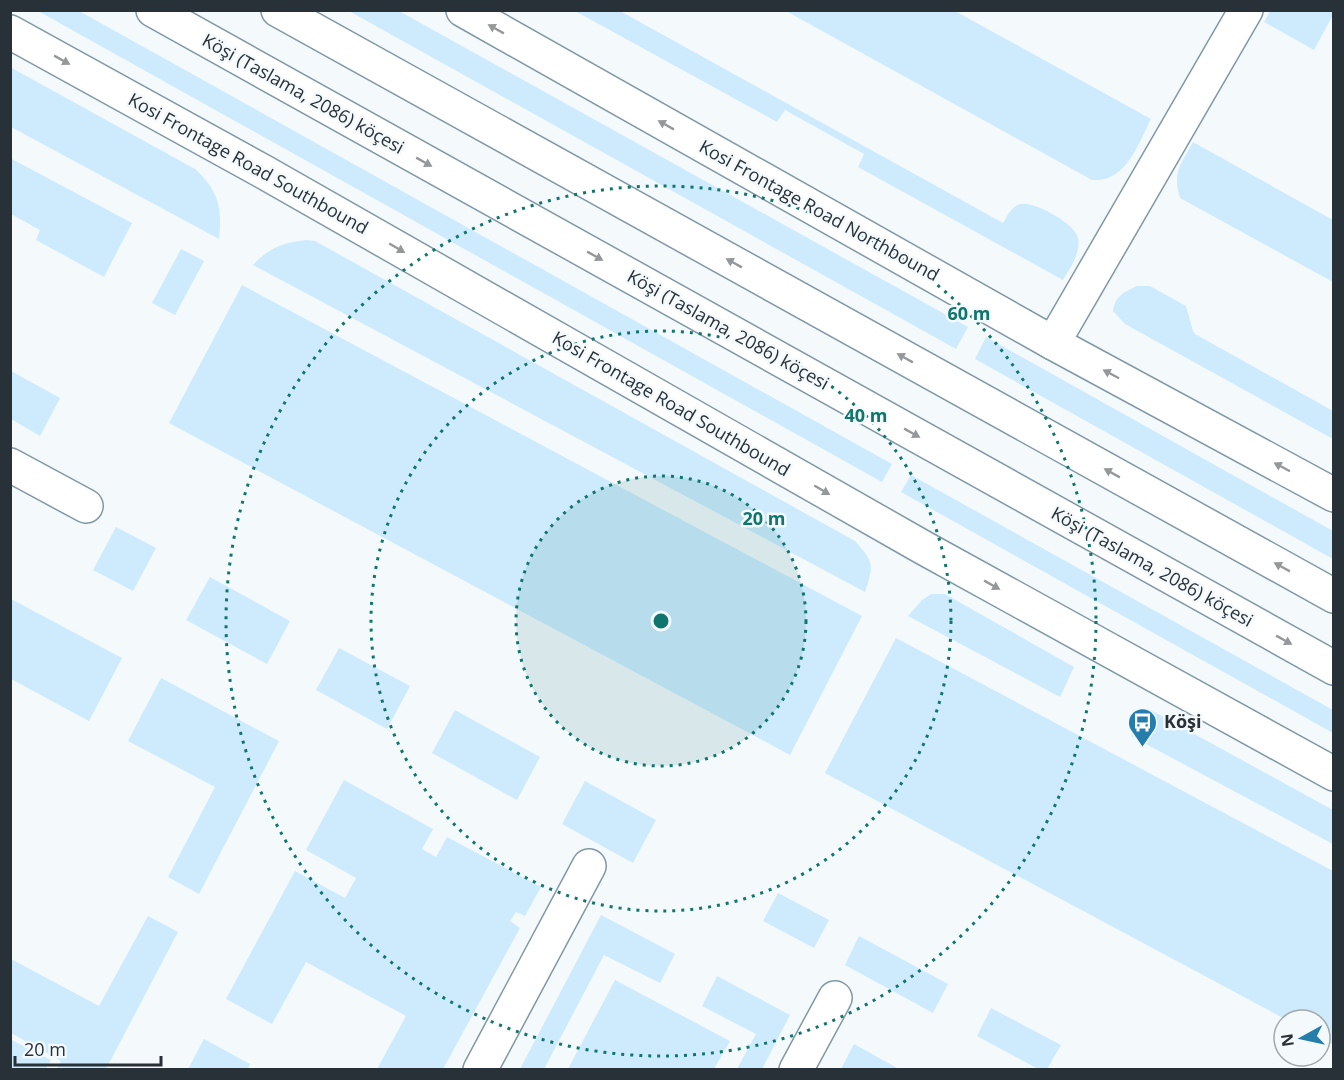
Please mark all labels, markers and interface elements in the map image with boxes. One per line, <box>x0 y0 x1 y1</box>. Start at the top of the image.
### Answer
one-way arrow <box>487 24 504 34</box>
street label: Köşi (Taslama, 2086) köçesi <box>198 28 409 159</box>
one-way arrow <box>53 55 70 65</box>
street label: Kosi Frontage Road Southbound <box>124 87 373 239</box>
one-way arrow <box>658 119 674 130</box>
street label: Kosi Frontage Road Northbound <box>695 134 944 286</box>
one-way arrow <box>416 156 433 166</box>
one-way arrow <box>389 242 405 253</box>
one-way arrow <box>587 251 603 262</box>
one-way arrow <box>725 258 742 268</box>
street label: Köşi (Taslama, 2086) köçesi <box>623 264 834 395</box>
text: 60 m <box>948 301 990 325</box>
street label: Kosi Frontage Road Southbound <box>548 325 795 481</box>
one-way arrow <box>896 353 913 363</box>
one-way arrow <box>1102 369 1119 379</box>
text: 40 m <box>845 403 887 427</box>
one-way arrow <box>904 428 921 438</box>
one-way arrow <box>1273 462 1290 472</box>
one-way arrow <box>1103 468 1120 478</box>
one-way arrow <box>814 484 830 495</box>
street label: Köşi (Taslama, 2086) köçesi <box>1047 501 1258 632</box>
text: 20 m <box>743 506 785 530</box>
one-way arrow <box>1274 562 1291 572</box>
one-way arrow <box>983 580 1000 590</box>
centre of rings <box>651 611 671 631</box>
one-way arrow <box>1276 635 1292 646</box>
bus stop icon: Köşi <box>1127 706 1159 748</box>
place label: Köşi <box>1164 709 1202 733</box>
north arrow <box>1272 1008 1332 1068</box>
scale bar <box>15 1029 160 1067</box>
text: N <box>1275 1032 1299 1048</box>
text: 20 m <box>24 1037 66 1061</box>

